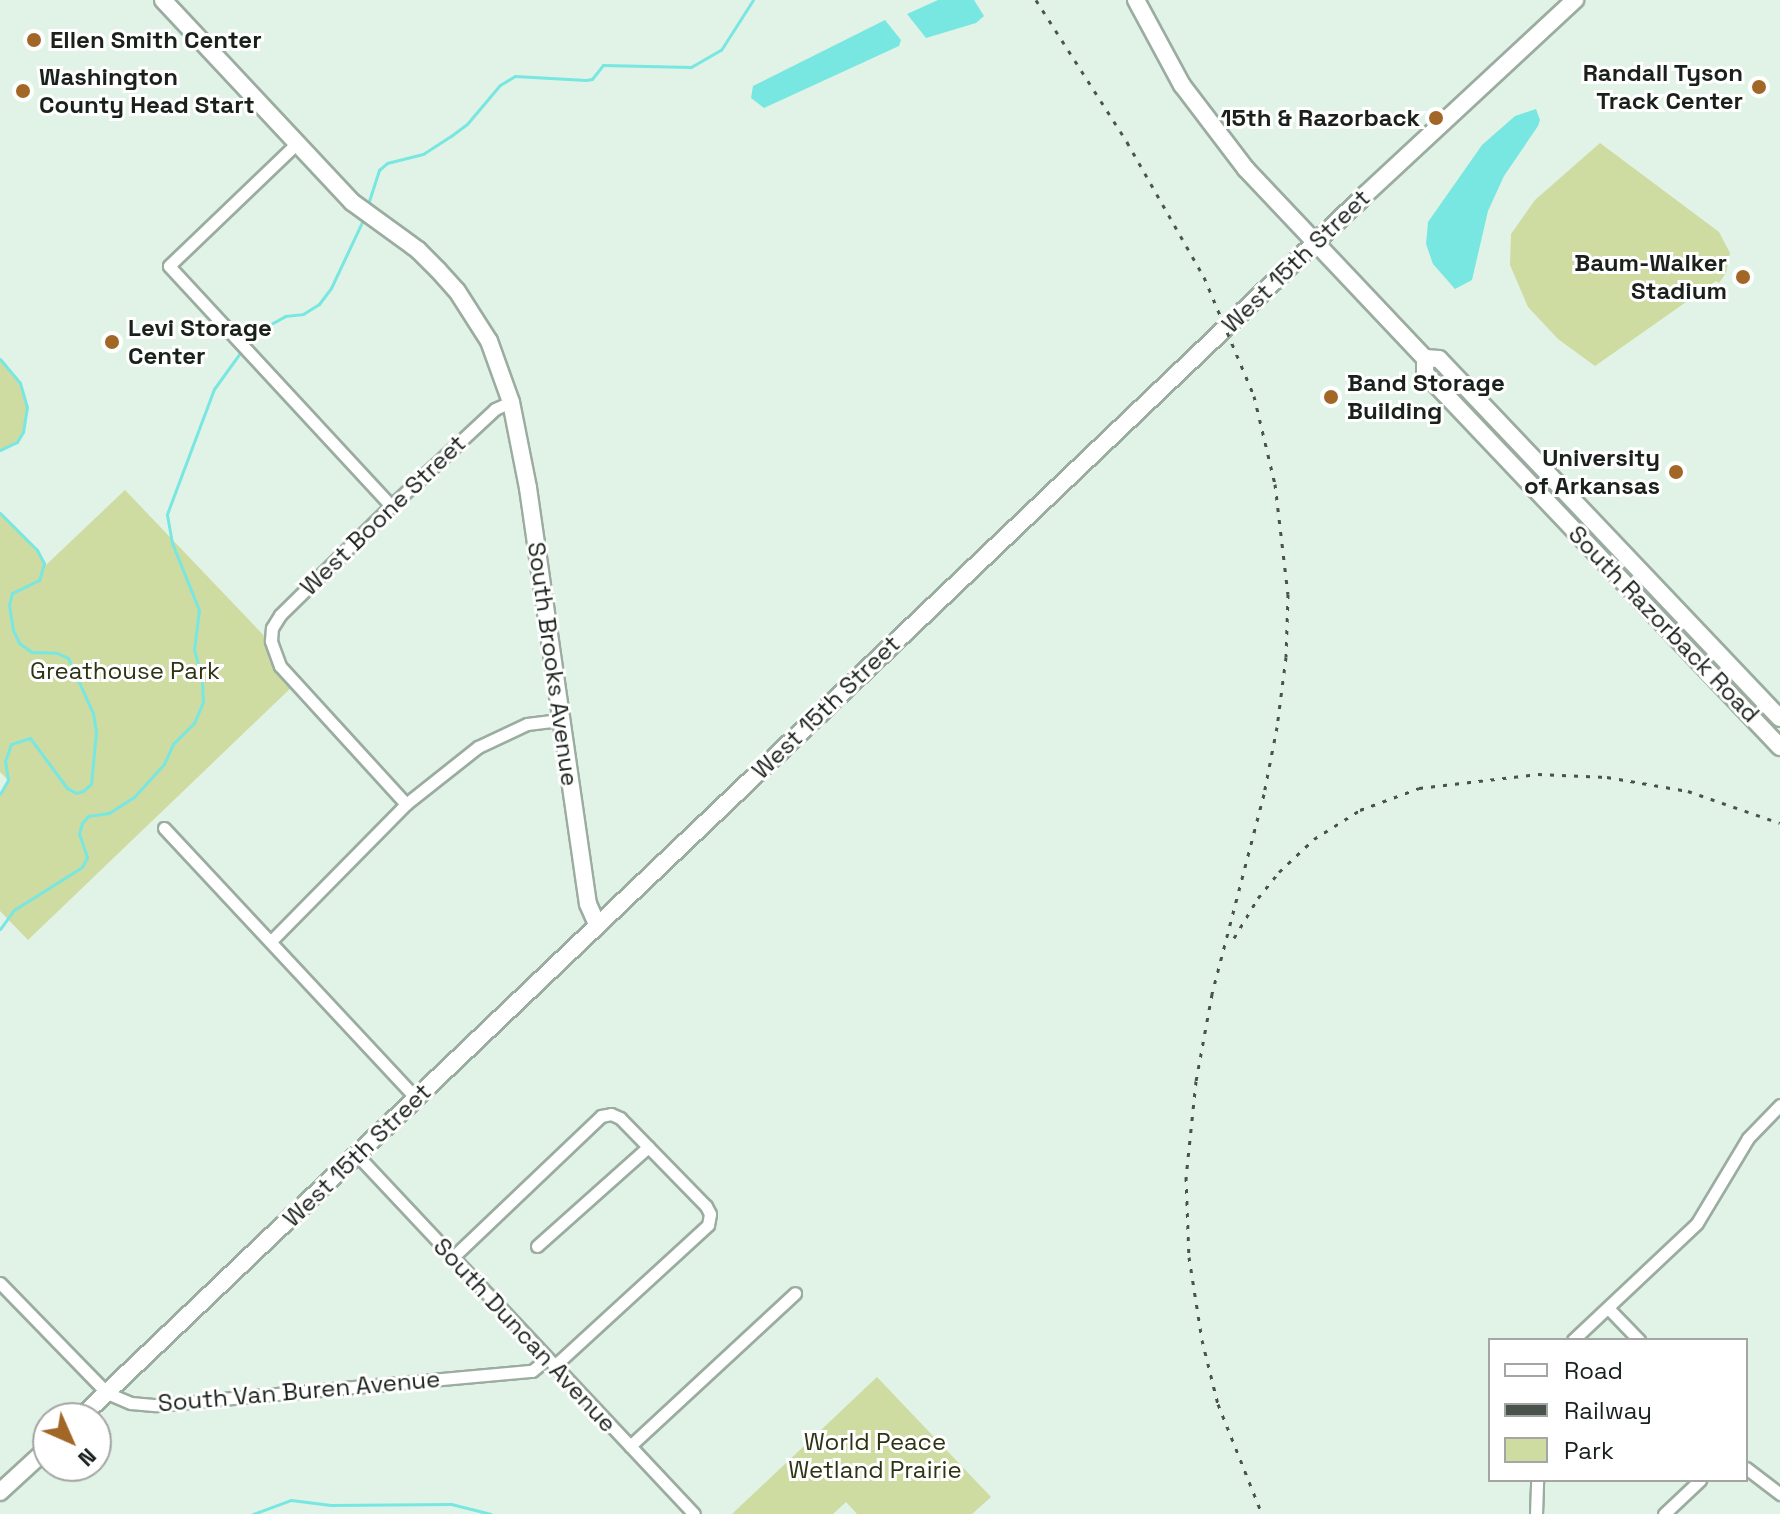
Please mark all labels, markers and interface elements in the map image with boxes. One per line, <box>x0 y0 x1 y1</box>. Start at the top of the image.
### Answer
place label: Ellen Smith Center <box>50 26 262 54</box>
marker: Ellen Smith Center <box>25 31 43 49</box>
place label: Randall Tyson Track Center <box>1582 59 1743 115</box>
place label: Washington County Head Start <box>39 63 255 119</box>
marker: Randall Tyson Track Center <box>1750 78 1768 96</box>
marker: Washington County Head Start <box>14 82 32 100</box>
place label: 15th & Razorback <box>1221 104 1420 132</box>
marker: 15th & Razorback <box>1427 109 1445 127</box>
street label: West 15th Street <box>1216 183 1376 339</box>
place label: Baum-Walker Stadium <box>1574 249 1727 305</box>
marker: Baum-Walker Stadium <box>1734 268 1752 286</box>
place label: Levi Storage Center <box>128 314 272 370</box>
marker: Levi Storage Center <box>103 333 121 351</box>
place label: Band Storage Building <box>1347 369 1505 425</box>
marker: Band Storage Building <box>1322 388 1340 406</box>
street label: West Boone Street <box>294 429 472 601</box>
place label: University of Arkansas <box>1524 444 1660 500</box>
marker: University of Arkansas <box>1667 463 1685 481</box>
street label: South Razorback Road <box>1563 520 1765 728</box>
street label: South Brooks Avenue <box>522 540 584 788</box>
street label: West 15th Street <box>746 629 906 785</box>
park label: Greathouse Park <box>30 657 220 685</box>
street label: West 15th Street <box>277 1077 437 1233</box>
street label: South Duncan Avenue <box>427 1232 623 1438</box>
legend <box>1488 1338 1748 1482</box>
text: Road <box>1564 1355 1623 1386</box>
street label: South Van Buren Avenue <box>156 1364 442 1418</box>
text: Railway <box>1564 1395 1652 1426</box>
north arrow <box>32 1402 112 1482</box>
park label: World Peace Wetland Prairie <box>788 1428 962 1484</box>
text: Park <box>1564 1435 1614 1466</box>
text: N <box>72 1442 103 1473</box>

